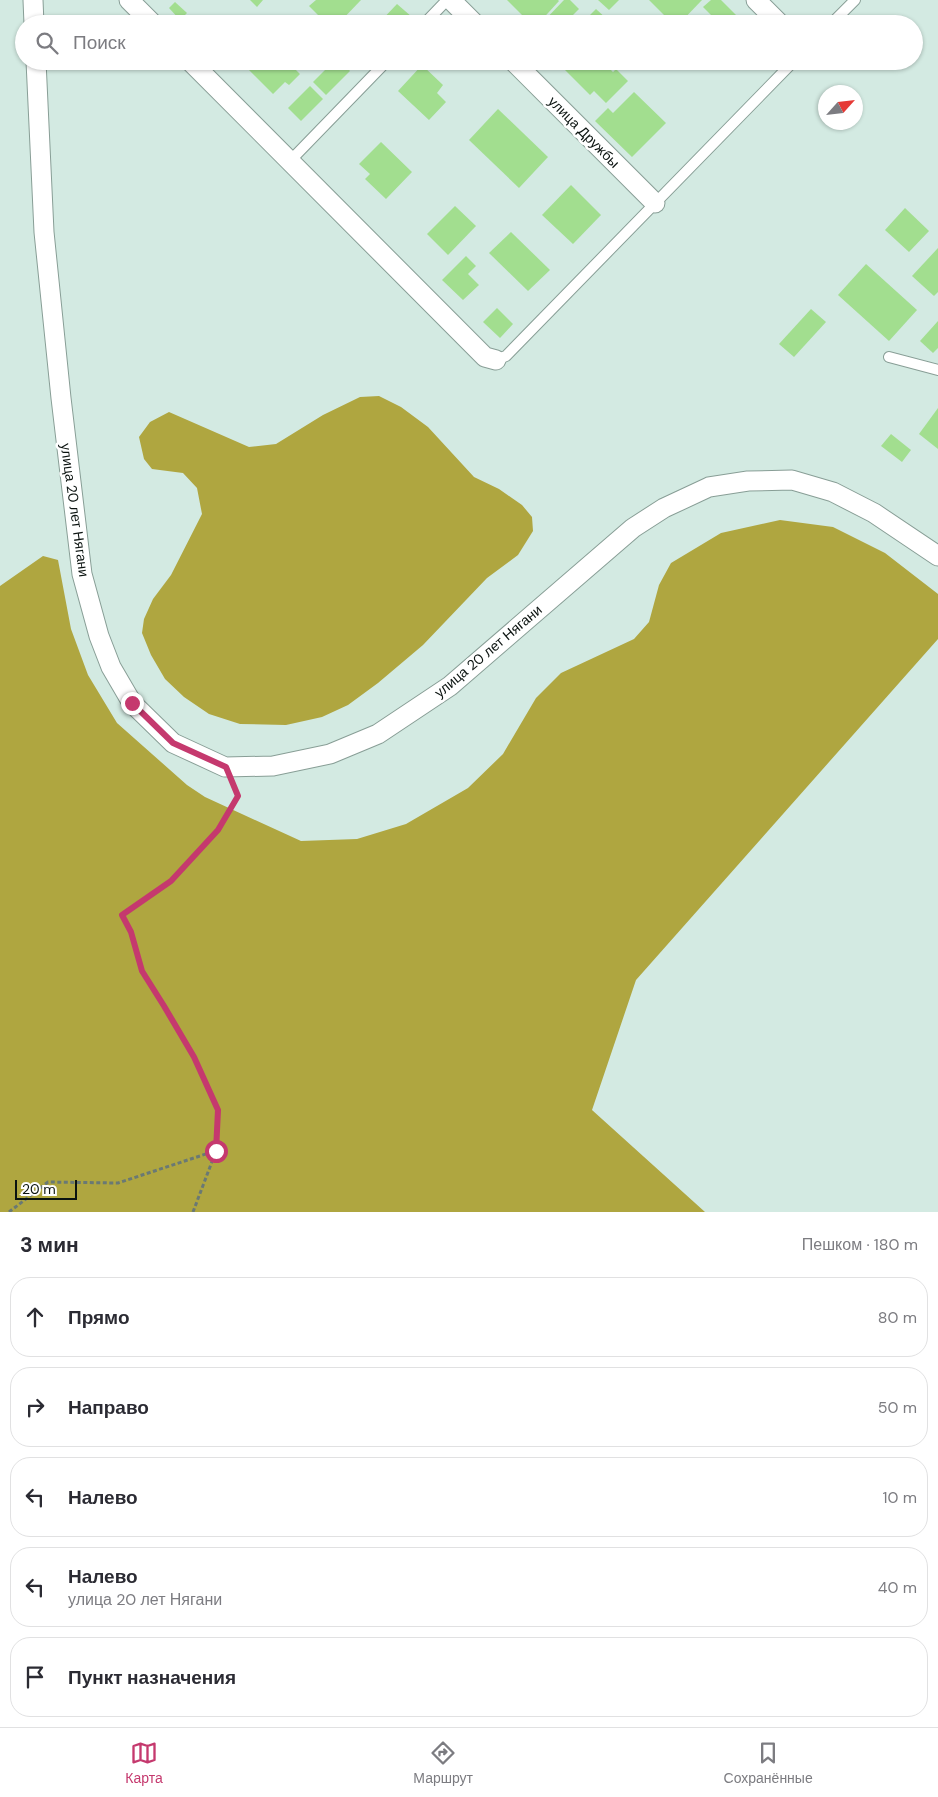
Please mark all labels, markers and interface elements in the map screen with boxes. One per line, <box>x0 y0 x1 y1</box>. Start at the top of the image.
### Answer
search box <box>15 15 923 70</box>
icon: search <box>33 29 61 57</box>
text: Поиск <box>73 30 126 55</box>
north arrow <box>818 85 863 130</box>
street label: улица Дружбы <box>544 92 624 172</box>
street label: улица 20 лет Нягани <box>57 442 93 578</box>
street label: улица 20 лет Нягани <box>431 601 545 701</box>
route end <box>121 692 144 715</box>
route start <box>205 1140 228 1163</box>
scale bar <box>15 1177 78 1200</box>
text: 20 m <box>22 1180 56 1198</box>
text: 3 мин <box>20 1231 79 1259</box>
text: Пешком · 180 m <box>802 1234 918 1255</box>
icon: ahead <box>21 1303 49 1331</box>
text: Прямо <box>68 1305 130 1330</box>
text: 80 m <box>878 1307 917 1328</box>
icon: right <box>21 1393 49 1421</box>
text: Направо <box>68 1395 149 1420</box>
text: 50 m <box>878 1397 917 1418</box>
icon: left <box>21 1483 49 1511</box>
text: Налево <box>68 1485 138 1510</box>
text: 10 m <box>883 1487 917 1508</box>
text: Налево <box>68 1564 138 1589</box>
icon: left <box>21 1573 49 1601</box>
text: 40 m <box>878 1577 917 1598</box>
text: улица 20 лет Нягани <box>68 1589 222 1610</box>
icon: arrive <box>21 1663 49 1691</box>
text: Пункт назначения <box>68 1665 236 1690</box>
tab: Карта <box>125 1739 163 1787</box>
tab: Маршрут <box>413 1739 473 1787</box>
tab: Сохранённые <box>724 1739 813 1787</box>

